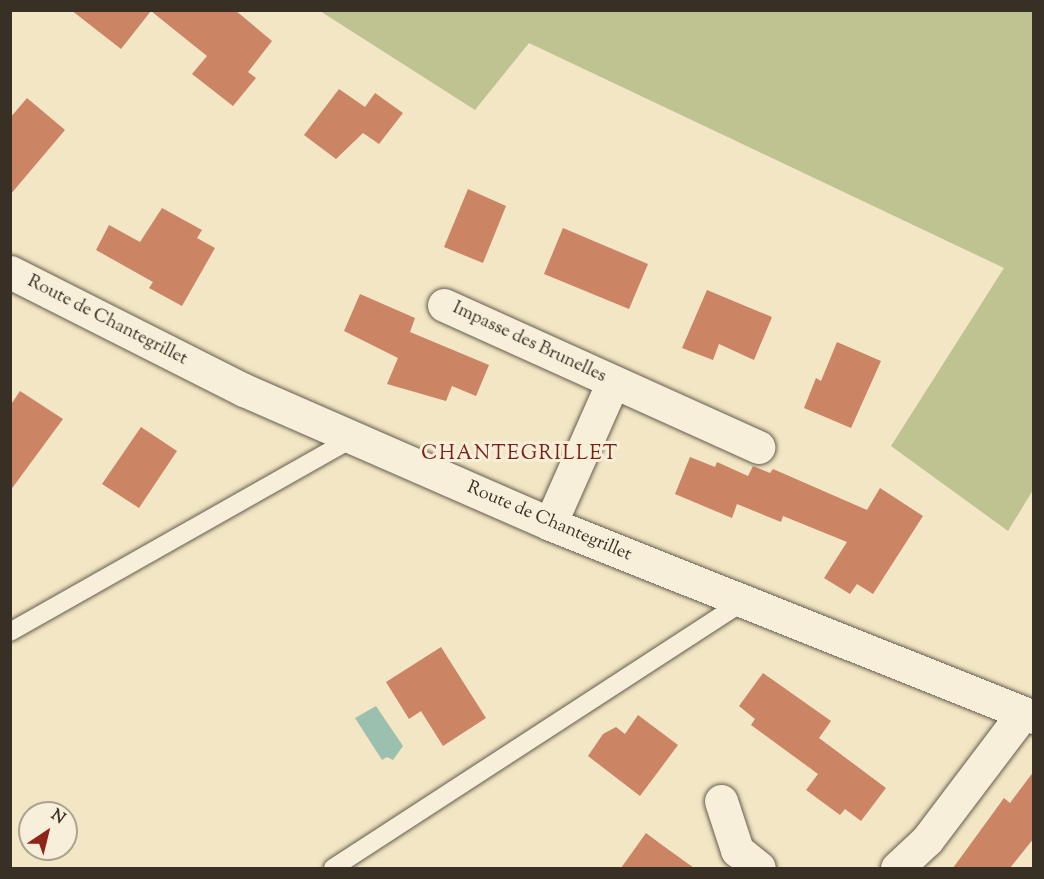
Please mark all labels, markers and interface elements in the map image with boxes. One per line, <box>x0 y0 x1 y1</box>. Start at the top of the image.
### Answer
street label: Route de Chantegrillet <box>23 271 191 371</box>
street label: Impasse des Brunelles <box>449 298 609 388</box>
district label: CHANTEGRILLET <box>421 442 619 466</box>
street label: Route de Chantegrillet <box>464 478 634 566</box>
north arrow <box>18 801 78 861</box>
text: N <box>46 804 69 831</box>

